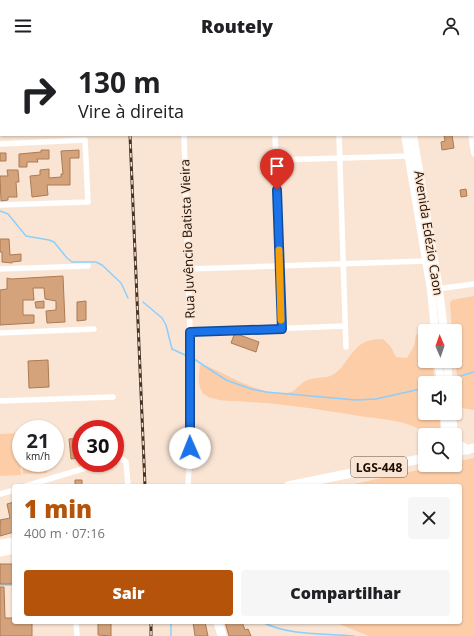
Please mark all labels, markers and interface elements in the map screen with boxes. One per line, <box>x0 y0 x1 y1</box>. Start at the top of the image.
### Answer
text: Routely <box>201 14 273 38</box>
icon: menu <box>12 15 34 37</box>
icon: person <box>440 15 462 37</box>
text: 130 m <box>78 63 161 101</box>
icon: right <box>12 68 64 120</box>
text: Vire à direita <box>78 99 184 123</box>
pin <box>260 149 294 190</box>
icon: arrive <box>266 155 288 177</box>
street label: Rua Juvêncio Batista Vieira <box>175 159 199 319</box>
street label: Avenida Edézio Caon <box>410 169 448 297</box>
north arrow <box>418 324 462 368</box>
map controls <box>418 324 462 472</box>
button: sound <box>418 376 462 420</box>
speed limit sign: 30 <box>72 420 124 472</box>
text: 21 <box>27 427 49 454</box>
position arrow <box>169 427 211 469</box>
button: search <box>418 428 462 472</box>
text: km/h <box>26 449 50 463</box>
road number: LGS-448 <box>351 457 407 477</box>
text: 1 min <box>24 492 92 525</box>
button: close <box>408 497 450 539</box>
text: 400 m · 07:16 <box>24 524 105 542</box>
button: Sair <box>24 570 233 616</box>
button: Compartilhar <box>241 570 450 616</box>

